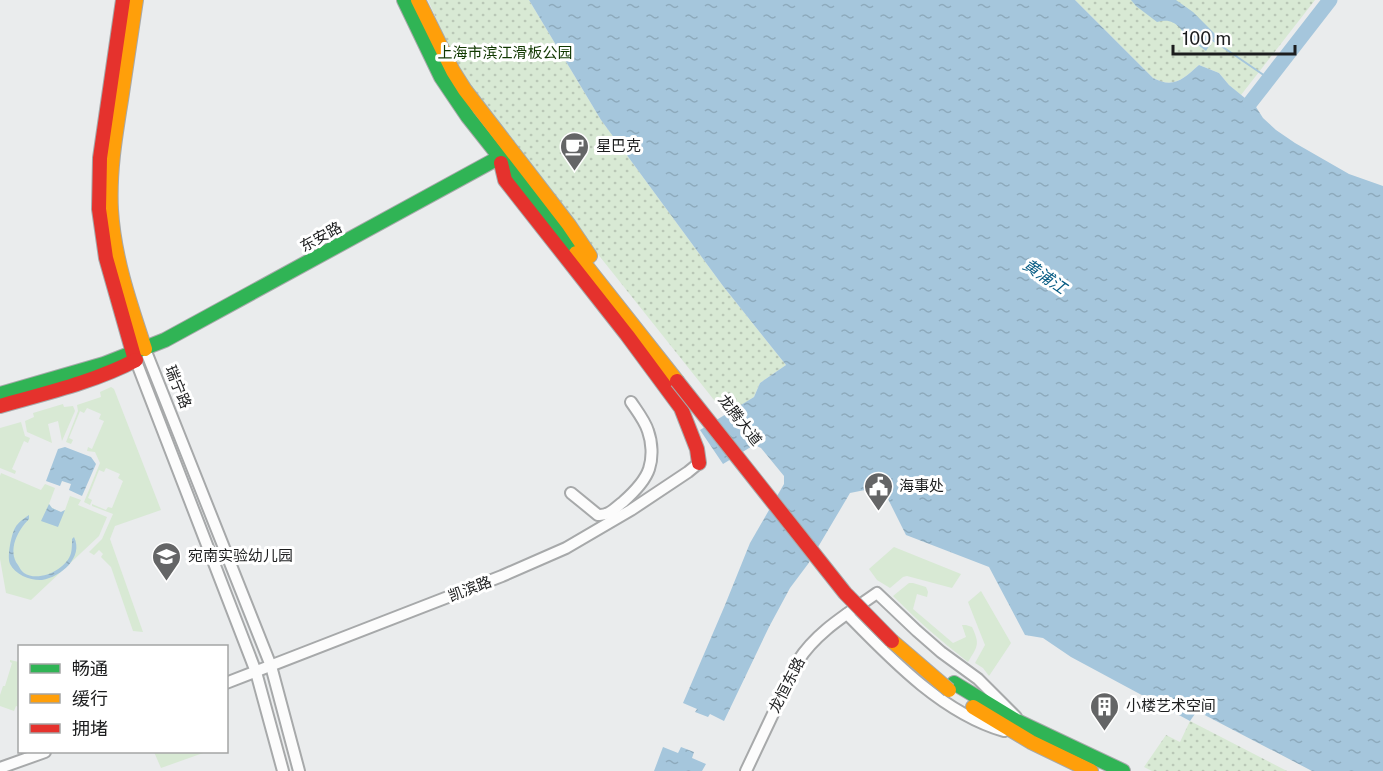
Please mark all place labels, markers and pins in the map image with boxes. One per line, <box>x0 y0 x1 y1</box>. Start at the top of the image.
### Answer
cafe icon: 星巴克 <box>559 130 591 172</box>
place label: 星巴克 <box>596 137 641 154</box>
public building icon: 海事处 <box>862 470 894 512</box>
place label: 海事处 <box>899 477 944 494</box>
school or university icon: 宛南实验幼儿园 <box>151 540 183 582</box>
place label: 宛南实验幼儿园 <box>188 547 293 564</box>
building icon: 小楼艺术空间 <box>1089 690 1121 732</box>
place label: 小楼艺术空间 <box>1126 697 1216 714</box>

